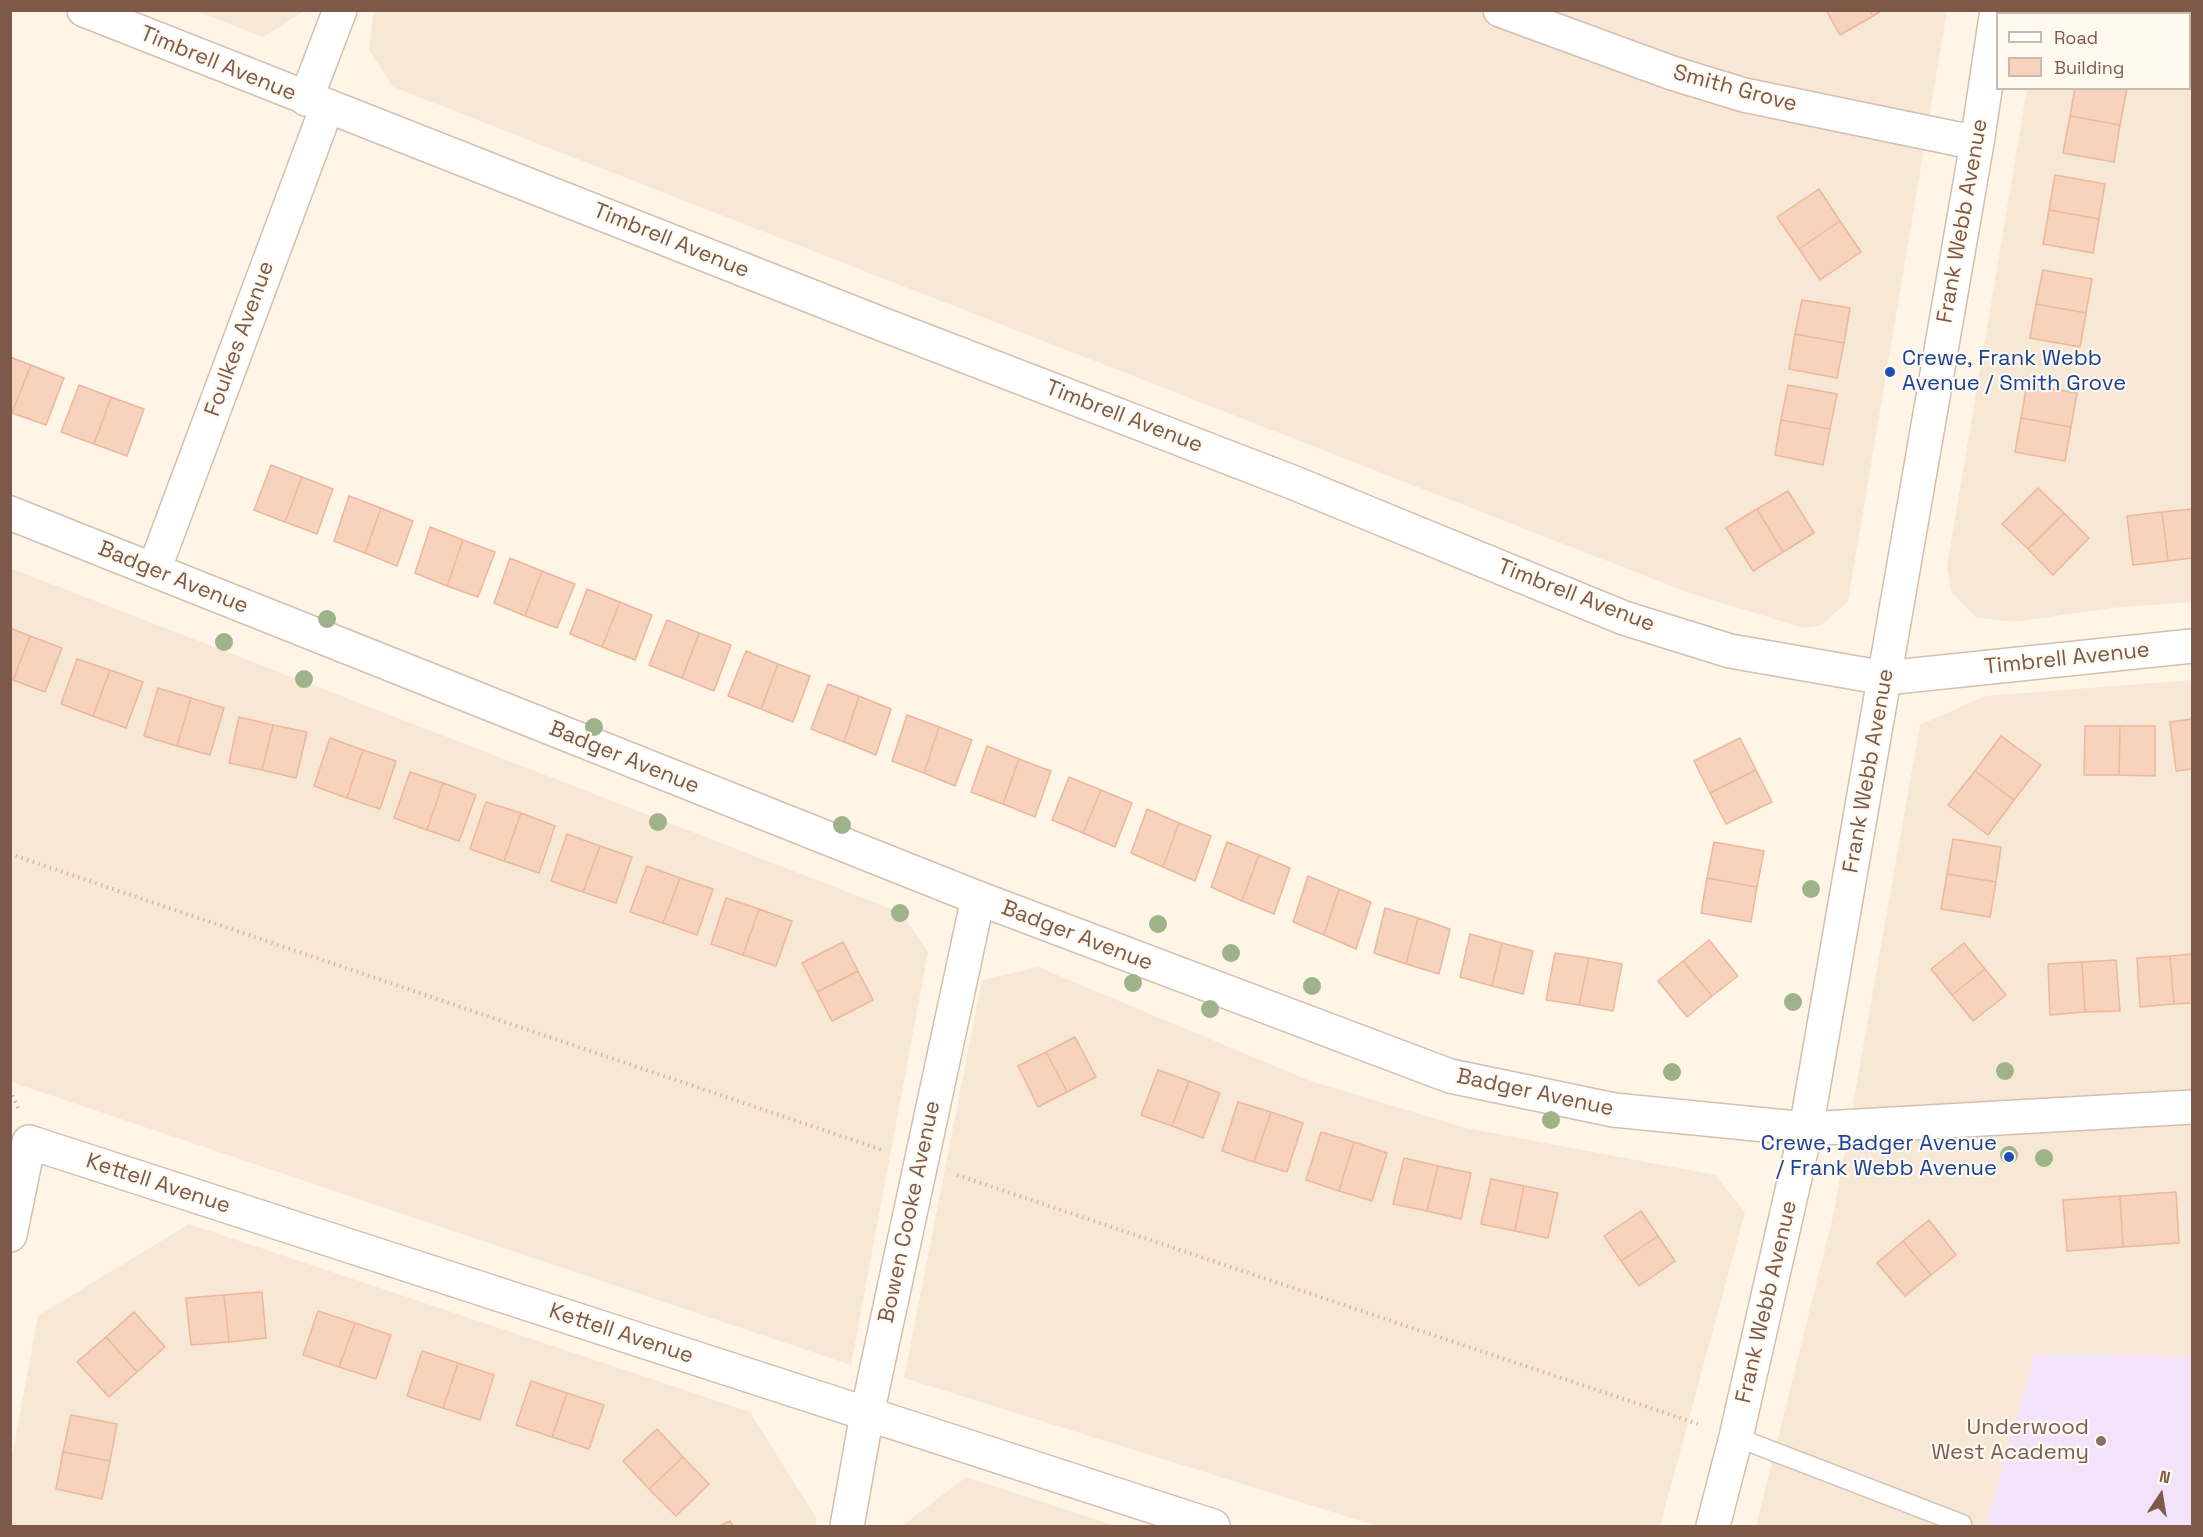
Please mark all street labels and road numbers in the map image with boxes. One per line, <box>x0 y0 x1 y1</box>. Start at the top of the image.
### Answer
street label: Timbrell Avenue <box>136 21 300 107</box>
street label: Smith Grove <box>1670 60 1800 118</box>
street label: Frank Webb Avenue <box>1932 117 1994 325</box>
street label: Timbrell Avenue <box>589 198 753 284</box>
street label: Foulkes Avenue <box>200 258 280 420</box>
street label: Timbrell Avenue <box>1042 375 1206 459</box>
street label: Badger Avenue <box>94 536 252 620</box>
street label: Timbrell Avenue <box>1494 554 1658 638</box>
street label: Timbrell Avenue <box>1983 637 2151 681</box>
street label: Frank Webb Avenue <box>1838 667 1900 875</box>
street label: Badger Avenue <box>545 716 703 800</box>
street label: Badger Avenue <box>998 895 1156 977</box>
street label: Badger Avenue <box>1454 1063 1616 1123</box>
street label: Bowen Cooke Avenue <box>874 1099 946 1325</box>
street label: Kettell Avenue <box>82 1148 234 1220</box>
street label: Frank Webb Avenue <box>1731 1198 1803 1406</box>
street label: Kettell Avenue <box>545 1298 697 1370</box>

